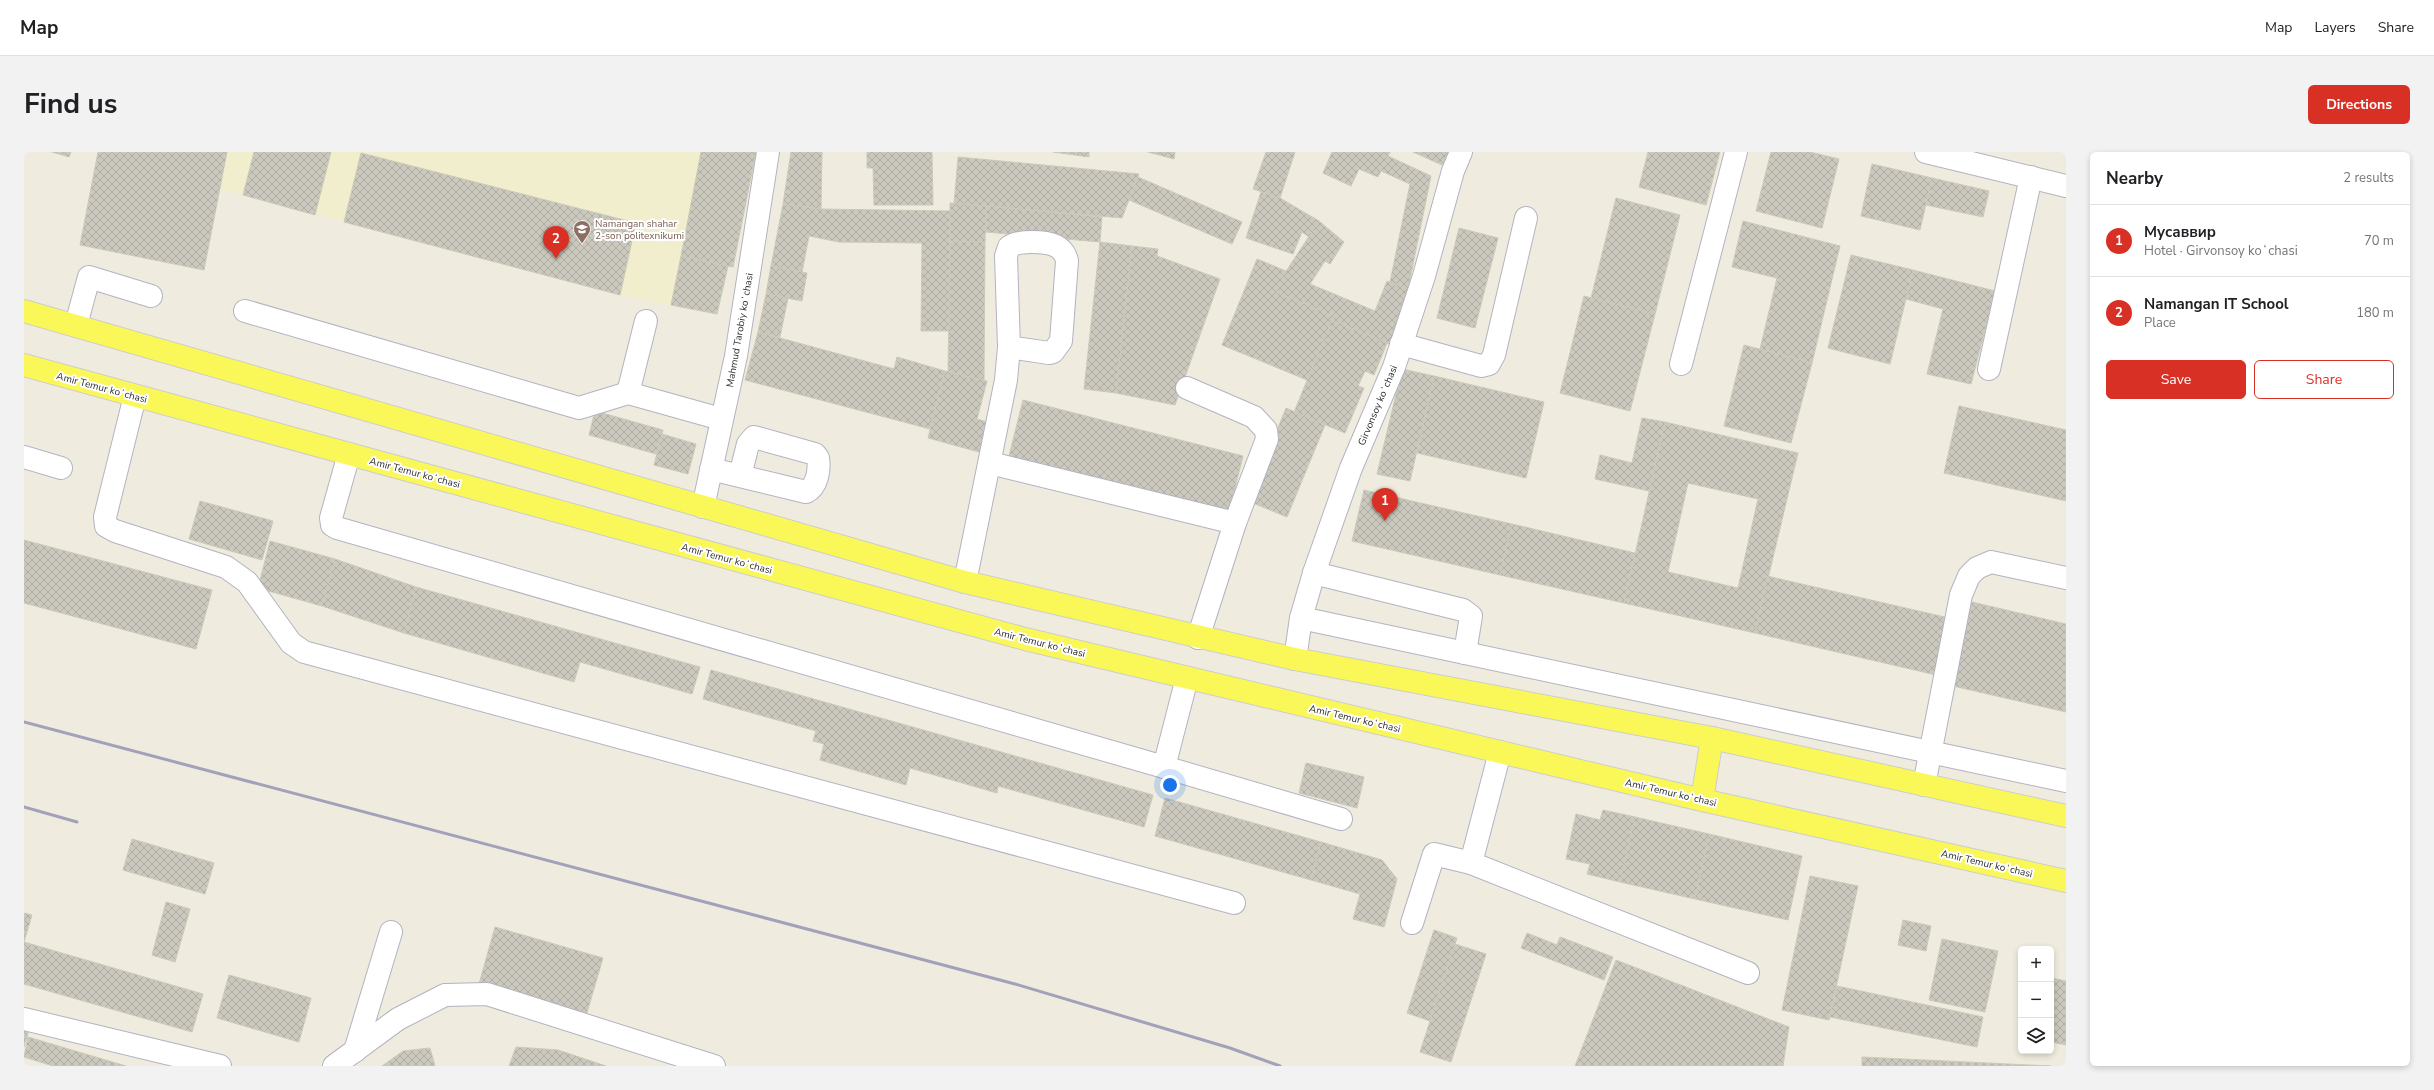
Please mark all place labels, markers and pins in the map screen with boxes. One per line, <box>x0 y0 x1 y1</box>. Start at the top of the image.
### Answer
place label: Namangan shahar 2-son politexnikumi <box>595 217 684 243</box>
school or university icon: Namangan shahar 2-son politexnikumi <box>572 219 592 244</box>
pin: 2 <box>543 226 569 259</box>
pin: 1 <box>1372 488 1398 521</box>

